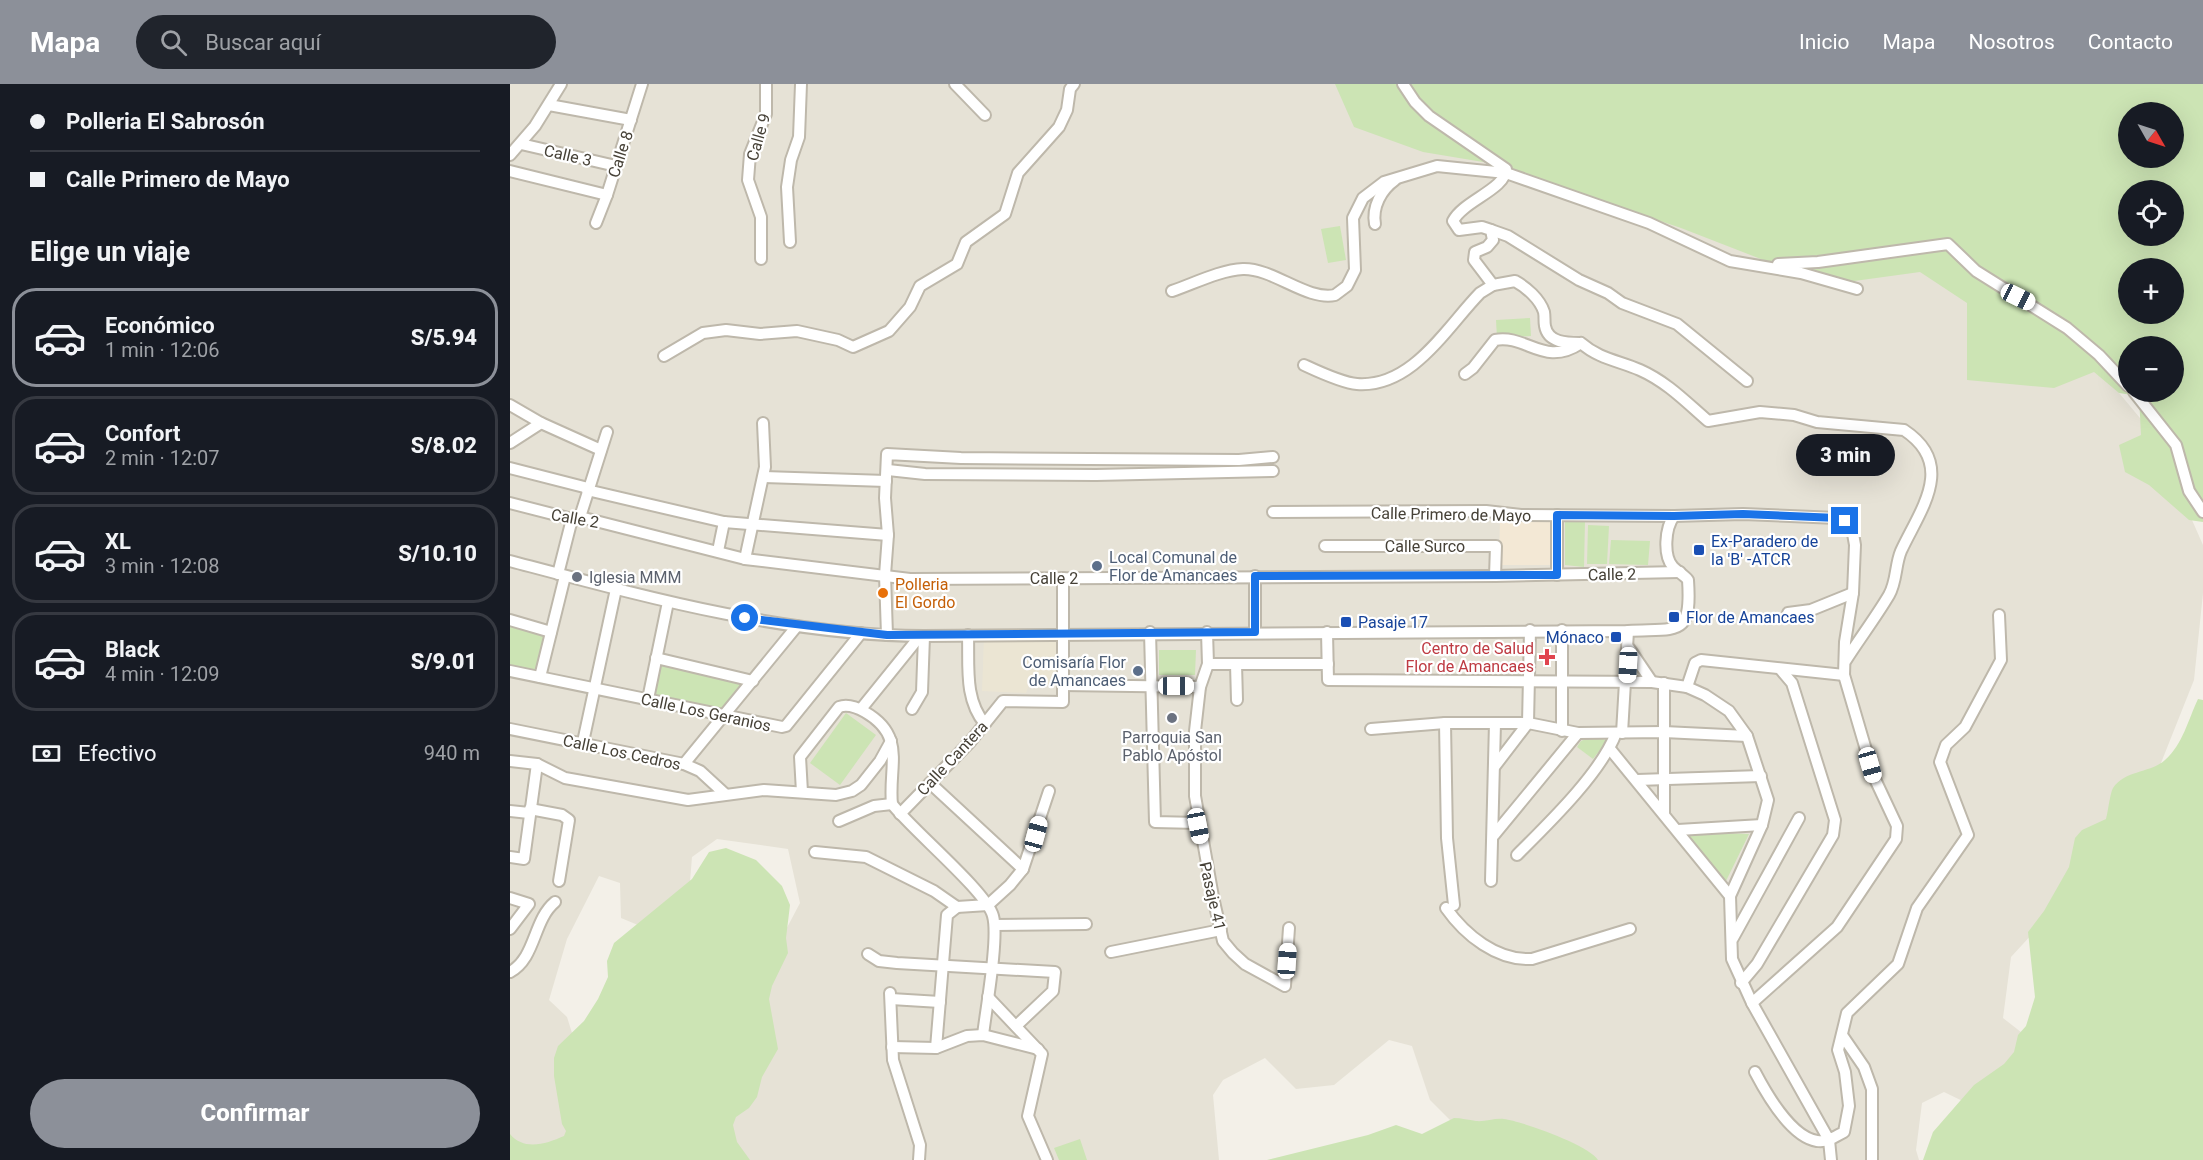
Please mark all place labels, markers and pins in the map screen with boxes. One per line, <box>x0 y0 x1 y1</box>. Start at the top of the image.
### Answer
place label: Ex-Paradero de la 'B' -ATCR <box>1711 532 1818 569</box>
marker: Ex-Paradero de la 'B' -ATCR <box>1692 543 1706 557</box>
place label: Local Comunal de Flor de Amancaes <box>1109 548 1238 585</box>
marker: Local Comunal de Flor de Amancaes <box>1090 559 1104 573</box>
place label: Iglesia MMM <box>589 568 681 587</box>
marker: Iglesia MMM <box>570 570 584 584</box>
place label: Polleria El Gordo <box>895 575 955 612</box>
marker: Polleria El Gordo <box>876 586 890 600</box>
place label: Flor de Amancaes <box>1686 608 1815 627</box>
marker: Flor de Amancaes <box>1667 610 1681 624</box>
place label: Pasaje 17 <box>1358 613 1428 632</box>
marker: Pasaje 17 <box>1339 615 1353 629</box>
place label: Mónaco <box>1546 628 1604 647</box>
marker: Mónaco <box>1609 630 1623 644</box>
place label: Centro de Salud Flor de Amancaes <box>1405 639 1534 676</box>
marker: Centro de Salud Flor de Amancaes <box>1538 648 1556 666</box>
place label: Comisaría Flor de Amancaes <box>1022 653 1127 690</box>
marker: Comisaría Flor de Amancaes <box>1131 664 1145 678</box>
marker: Parroquia San Pablo Apóstol <box>1165 711 1179 725</box>
place label: Parroquia San Pablo Apóstol <box>1122 728 1222 765</box>

